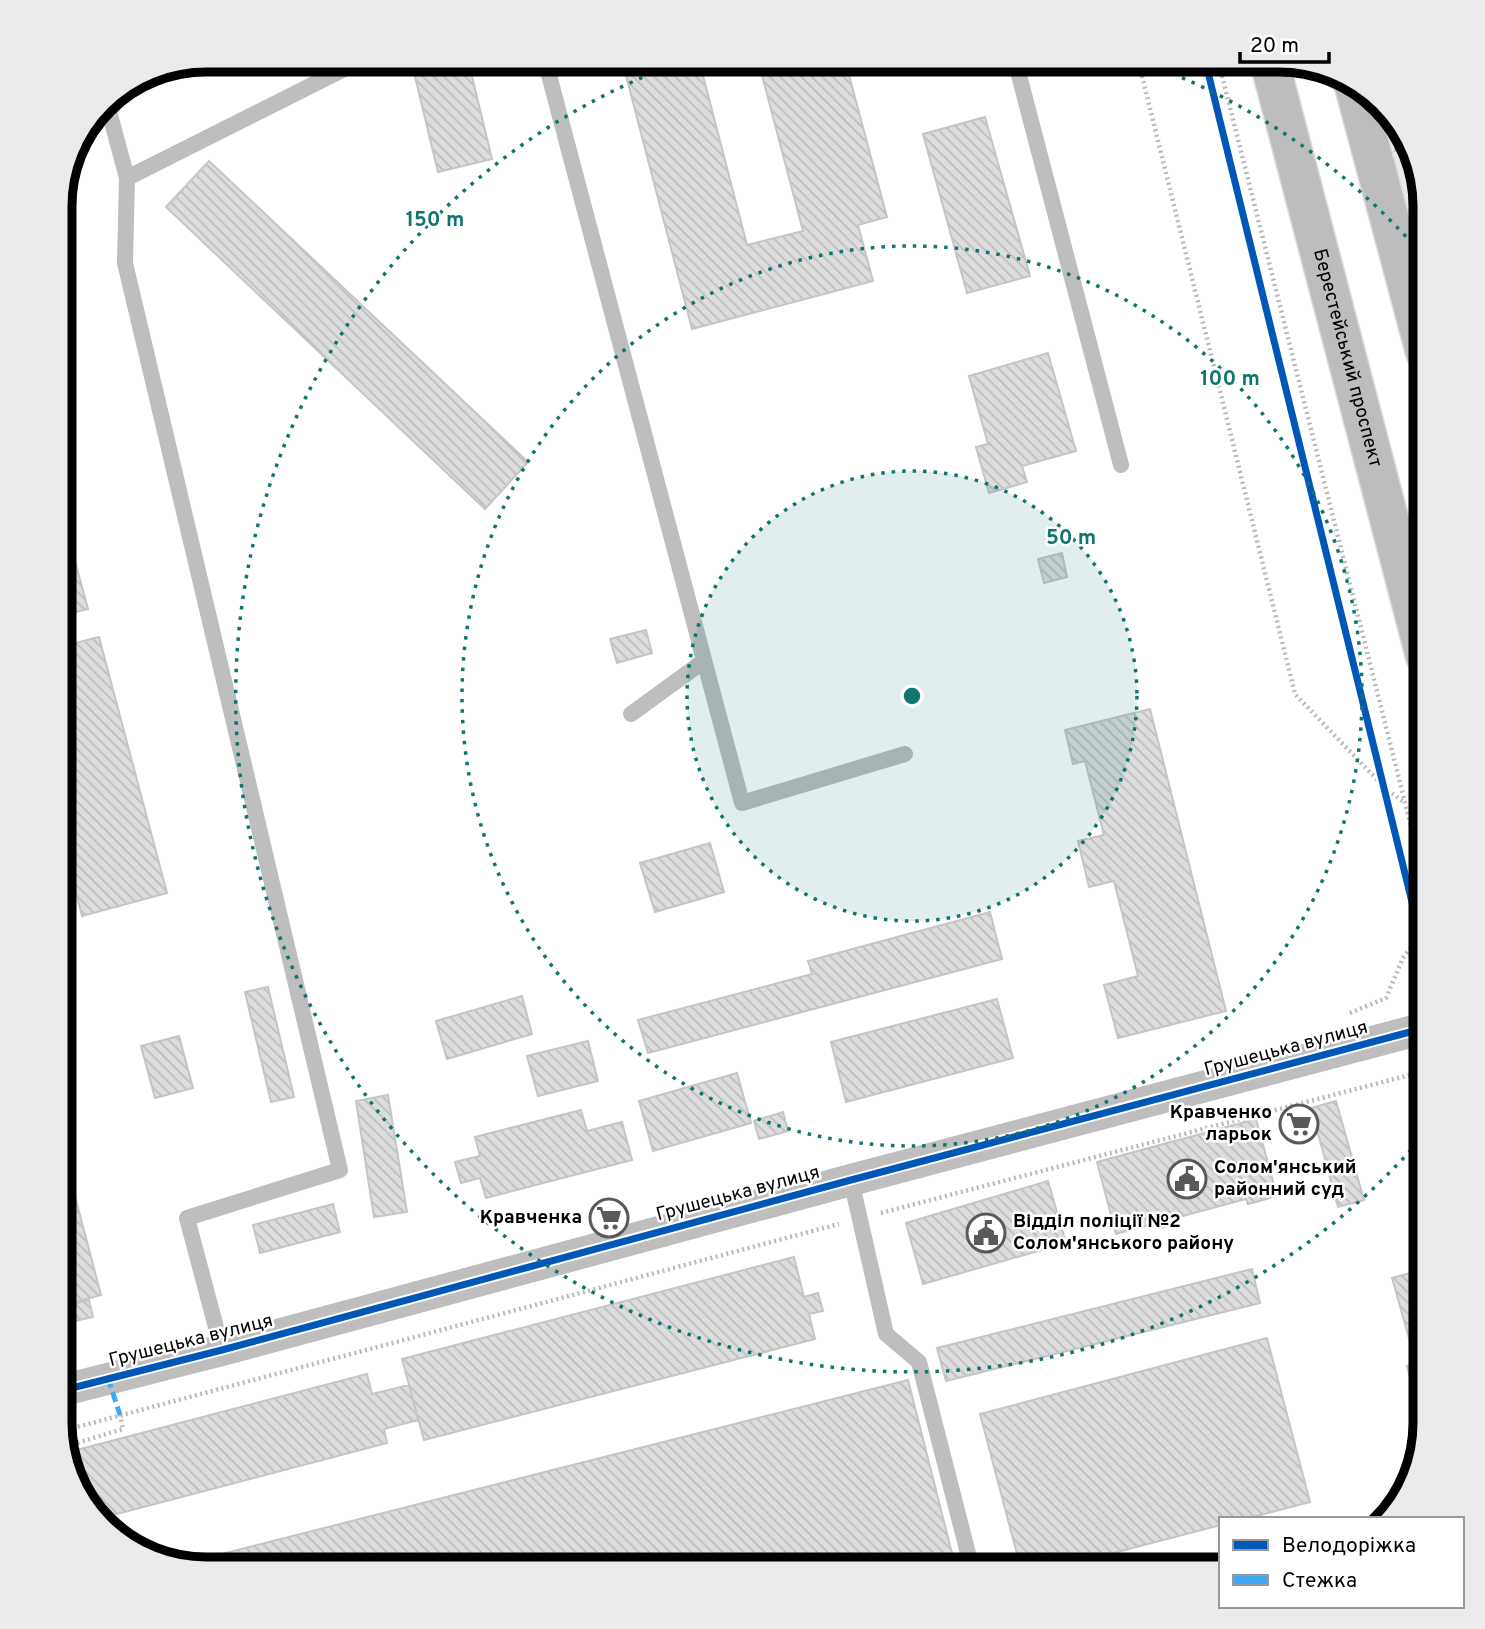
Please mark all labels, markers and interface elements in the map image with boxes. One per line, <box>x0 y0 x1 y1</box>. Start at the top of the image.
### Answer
scale bar <box>1240 21 1329 65</box>
text: 20 m <box>1250 33 1299 60</box>
text: 150 m <box>406 207 464 234</box>
street label: Берестейський проспект <box>1307 246 1387 470</box>
text: 100 m <box>1200 366 1260 393</box>
text: 50 m <box>1046 525 1096 552</box>
centre of rings <box>900 684 924 708</box>
street label: Грушецька вулиця <box>1202 1016 1370 1082</box>
place label: Кравченко ларьок <box>1170 1101 1272 1147</box>
supermarket icon: Кравченко ларьок <box>1278 1103 1320 1145</box>
place label: Солом'янський районний суд <box>1214 1156 1356 1202</box>
public building icon: Солом'янський районний суд <box>1166 1158 1208 1200</box>
street label: Грушецька вулиця <box>654 1161 822 1227</box>
supermarket icon: Кравченка <box>588 1197 630 1239</box>
place label: Кравченка <box>480 1206 582 1230</box>
place label: Відділ поліції №2 Солом'янського району <box>1013 1210 1234 1256</box>
public building icon: Відділ поліції №2 Солом'янського району <box>965 1212 1007 1254</box>
street label: Грушецька вулиця <box>106 1309 276 1373</box>
legend <box>1219 1517 1464 1608</box>
text: Велодоріжка <box>1282 1533 1416 1560</box>
text: Стежка <box>1282 1568 1357 1595</box>

